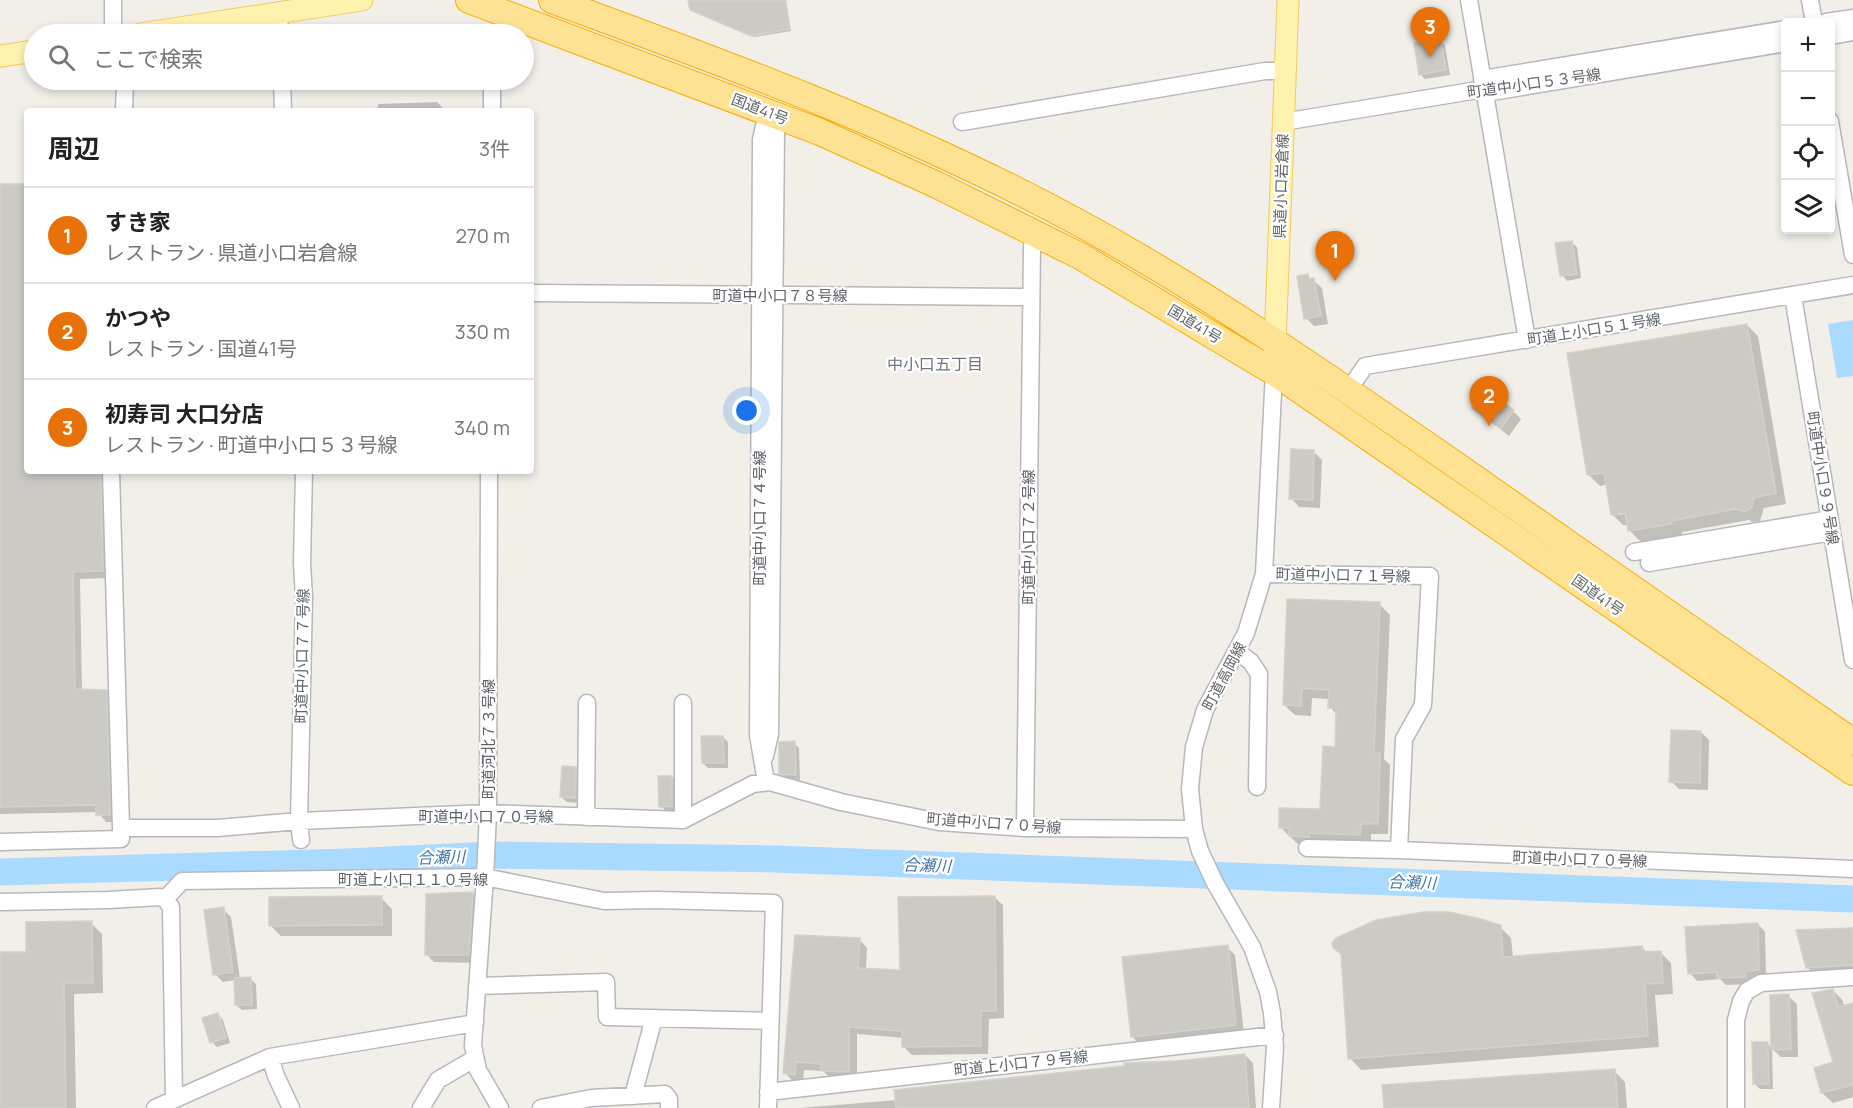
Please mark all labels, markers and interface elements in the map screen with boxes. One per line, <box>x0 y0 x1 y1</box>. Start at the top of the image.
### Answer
pin: 3 <box>1410 8 1450 57</box>
map controls <box>1781 18 1835 234</box>
button: + <box>1781 18 1835 72</box>
search box <box>24 24 534 90</box>
icon: search <box>45 41 78 74</box>
text: ここで検索 <box>93 44 203 74</box>
street label: 町道中小口５３号線 <box>1466 63 1602 103</box>
button: − <box>1781 72 1835 126</box>
street label: 国道41号 <box>728 88 792 130</box>
button: locate <box>1781 126 1835 180</box>
text: 周辺 <box>48 130 100 166</box>
street label: 県道小口岩倉線 <box>1269 133 1293 239</box>
text: 3件 <box>479 135 510 162</box>
button: layers <box>1781 180 1835 234</box>
text: すき家 <box>105 207 171 237</box>
text: 1 <box>63 222 72 249</box>
text: 270 m <box>455 222 510 249</box>
pin: 1 <box>1316 232 1354 281</box>
text: レストラン · 県道小口岩倉線 <box>105 239 358 266</box>
street label: 町道中小口７８号線 <box>712 285 848 306</box>
street label: 国道41号 <box>1164 300 1226 348</box>
text: かつや <box>105 303 171 333</box>
street label: 町道上小口５１号線 <box>1526 308 1662 350</box>
text: 2 <box>62 318 73 345</box>
text: 330 m <box>455 318 510 345</box>
text: レストラン · 国道41号 <box>105 335 297 362</box>
district label: 中小口五丁目 <box>887 353 983 375</box>
pin: 2 <box>1470 376 1508 426</box>
your location <box>732 396 761 425</box>
text: 初寿司 大口分店 <box>105 399 263 429</box>
street label: 町道中小口９９号線 <box>1802 410 1844 546</box>
text: 3 <box>62 414 73 441</box>
text: 340 m <box>454 414 510 441</box>
text: レストラン · 町道中小口５３号線 <box>105 431 398 458</box>
street label: 町道中小口７４号線 <box>749 450 770 586</box>
street label: 町道中小口７２号線 <box>1018 469 1039 605</box>
street label: 町道中小口７１号線 <box>1275 563 1411 587</box>
street label: 国道41号 <box>1568 569 1628 621</box>
street label: 町道中小口７７号線 <box>290 588 314 724</box>
street label: 町道高岡線 <box>1197 638 1251 714</box>
street label: 町道河北７３号線 <box>478 679 499 799</box>
street label: 町道中小口７０号線 <box>418 806 554 827</box>
street label: 町道中小口７０号線 <box>926 808 1062 838</box>
water label: 合瀬川 <box>417 845 467 869</box>
street label: 町道中小口７０号線 <box>1512 846 1648 872</box>
water label: 合瀬川 <box>903 853 953 877</box>
street label: 町道上小口１１０号線 <box>338 869 488 890</box>
water label: 合瀬川 <box>1388 870 1438 894</box>
street label: 町道上小口７９号線 <box>953 1046 1089 1080</box>

